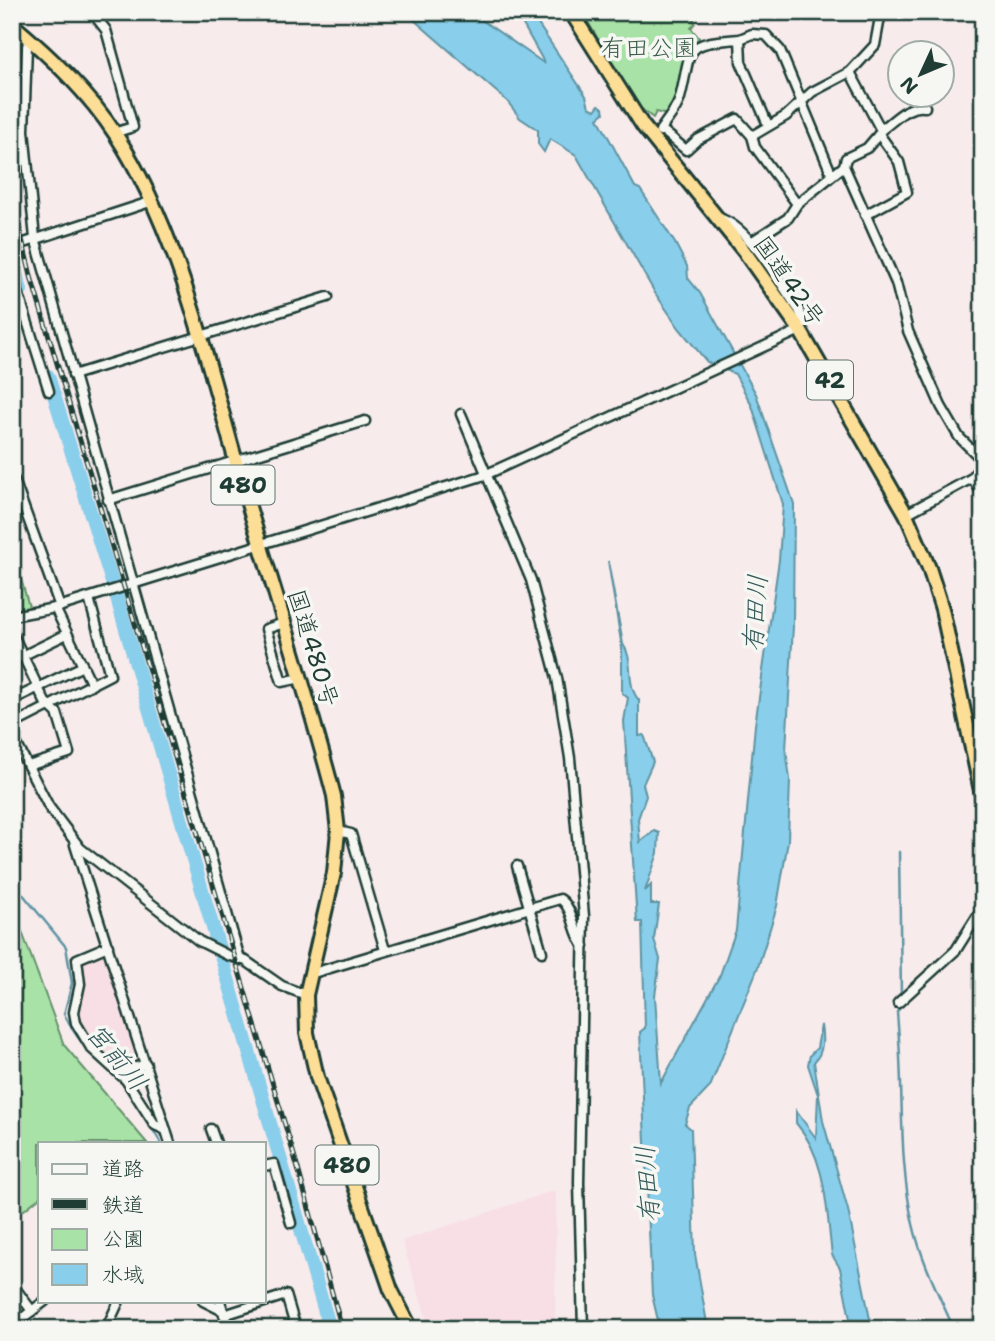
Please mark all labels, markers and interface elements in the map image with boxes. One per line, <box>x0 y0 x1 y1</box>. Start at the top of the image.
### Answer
park label: 有田公園 <box>601 32 697 64</box>
north arrow <box>886 38 956 108</box>
text: N <box>895 71 923 100</box>
street label: 国道42号 <box>746 229 832 333</box>
road number: 42 <box>807 360 853 400</box>
road number: 480 <box>212 466 274 505</box>
water label: 有田川 <box>734 573 775 653</box>
street label: 国道480号 <box>280 585 346 711</box>
water label: 宮前川 <box>79 1016 156 1098</box>
legend <box>38 1142 266 1302</box>
water label: 有田川 <box>626 1144 667 1224</box>
road number: 480 <box>316 1146 378 1184</box>
text: 道路 <box>102 1155 144 1183</box>
text: 鉄道 <box>102 1191 144 1219</box>
text: 公園 <box>102 1225 144 1253</box>
text: 水域 <box>102 1261 144 1289</box>

